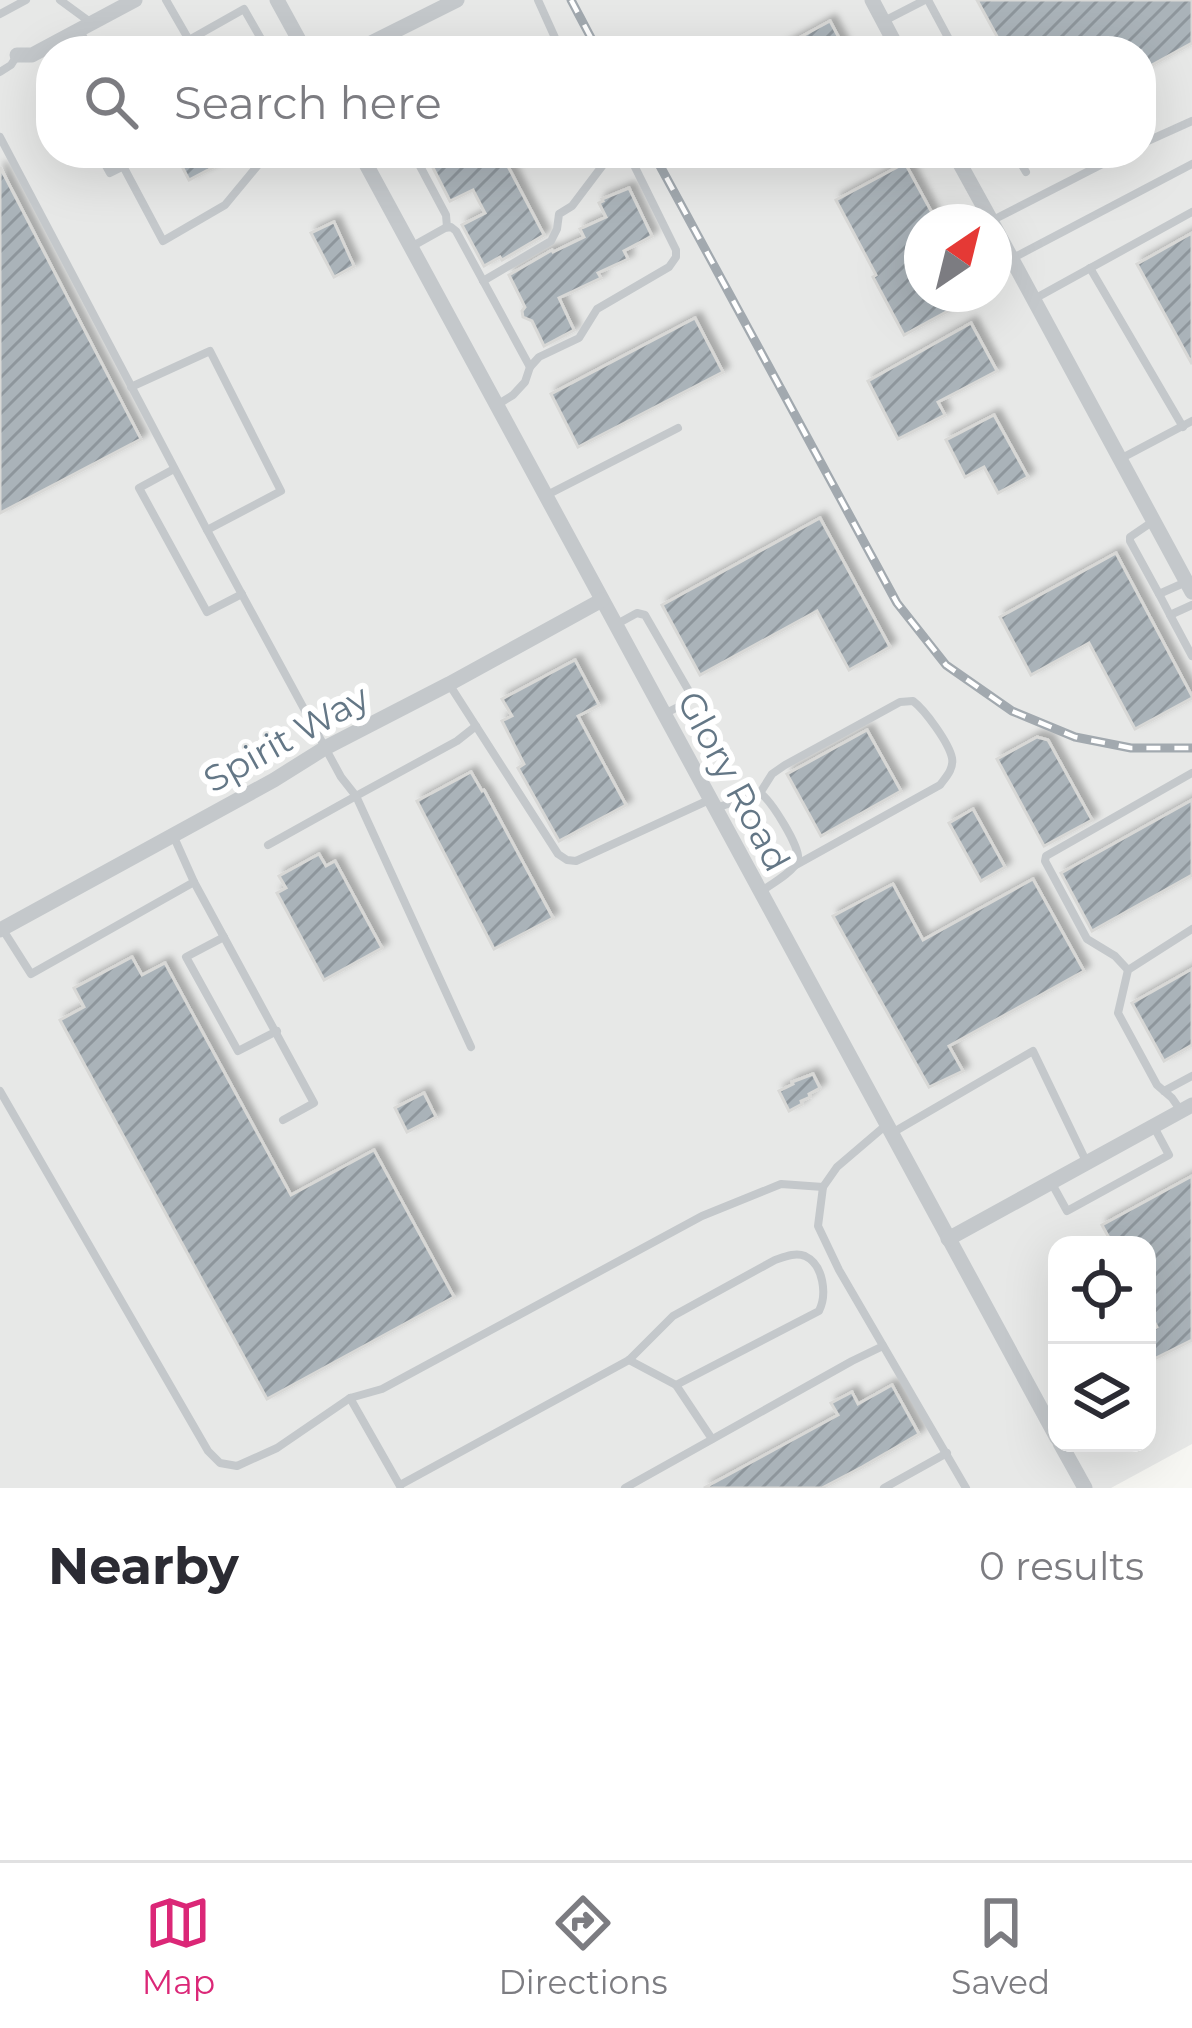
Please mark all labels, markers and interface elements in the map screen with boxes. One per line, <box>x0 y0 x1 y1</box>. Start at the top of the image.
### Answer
search box <box>36 36 1156 168</box>
icon: search <box>78 69 144 135</box>
text: Search here <box>174 75 442 130</box>
north arrow <box>904 204 1012 312</box>
street label: Spirit Way <box>196 674 377 801</box>
street label: Glory Road <box>668 684 800 878</box>
map controls <box>1048 1236 1156 1452</box>
button: locate <box>1048 1236 1156 1344</box>
button: layers <box>1048 1344 1156 1452</box>
text: Nearby <box>48 1535 239 1597</box>
text: 0 results <box>979 1542 1144 1590</box>
tab: Map <box>142 1890 215 2002</box>
tab: Directions <box>499 1890 668 2002</box>
tab: Saved <box>951 1890 1050 2002</box>

